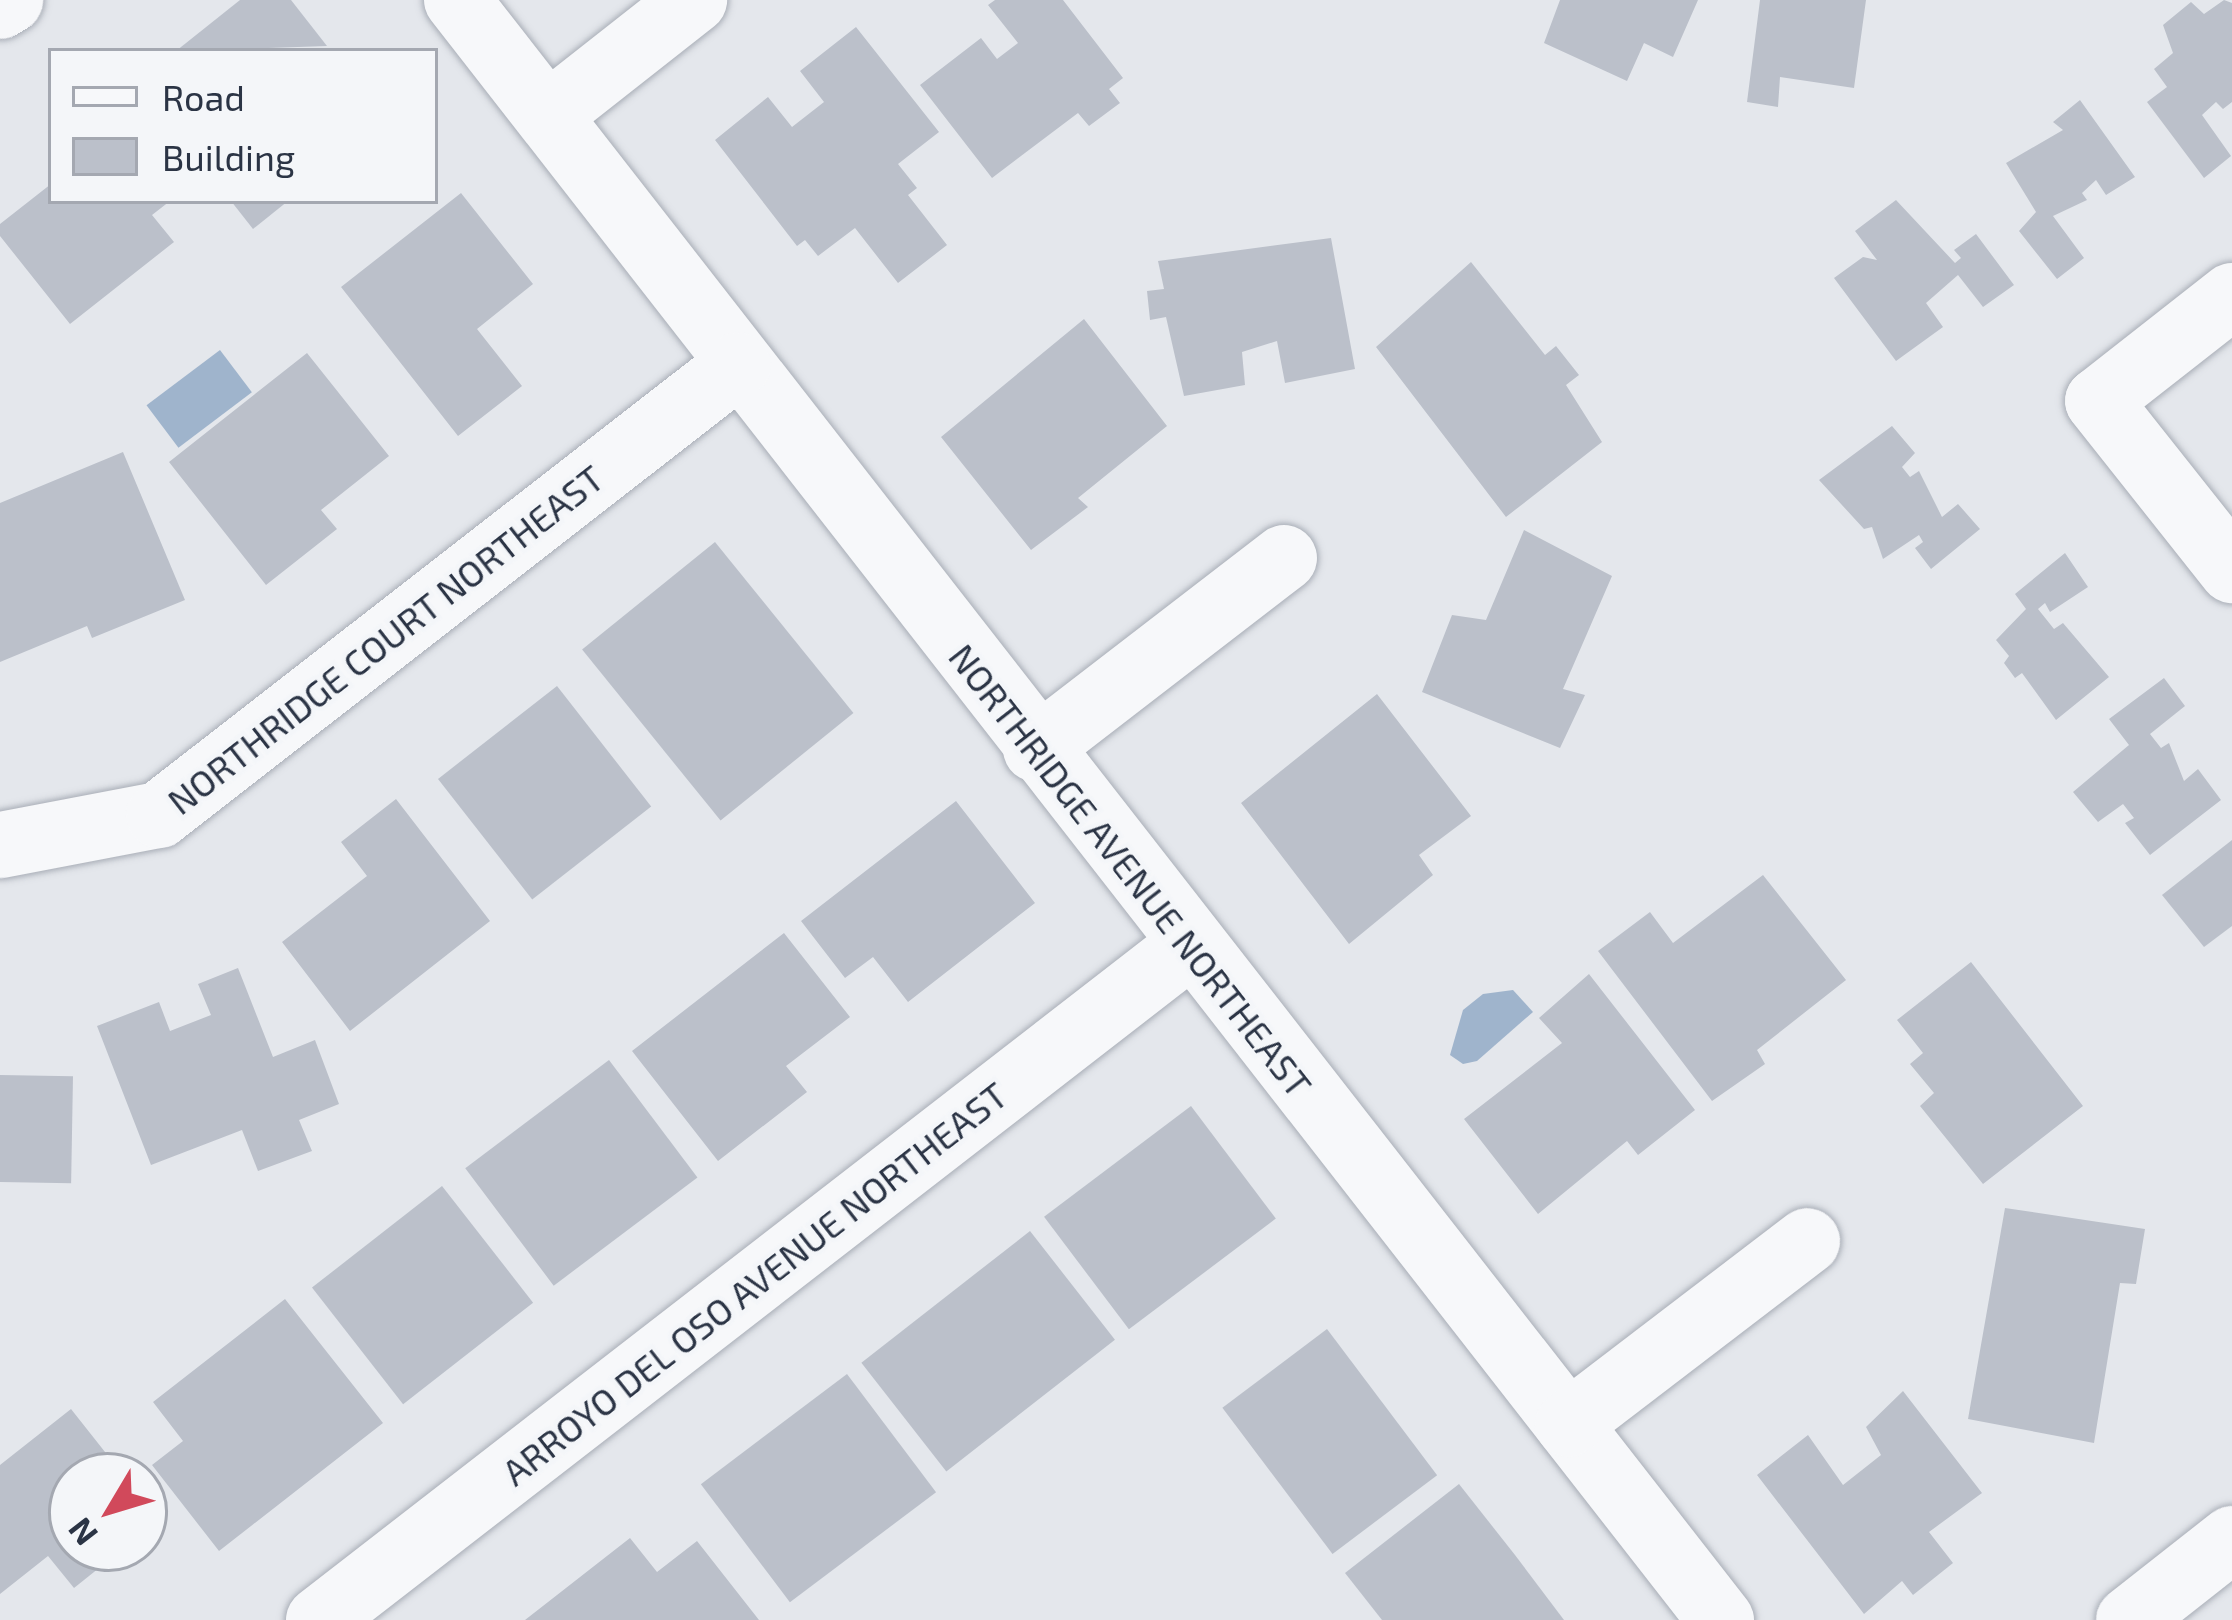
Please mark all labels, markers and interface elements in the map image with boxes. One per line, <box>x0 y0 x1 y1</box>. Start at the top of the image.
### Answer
legend <box>48 48 438 204</box>
text: Road <box>162 75 245 118</box>
text: Building <box>162 135 295 178</box>
street label: NORTHRIDGE COURT NORTHEAST <box>158 455 612 823</box>
street label: NORTHRIDGE AVENUE NORTHEAST <box>941 635 1321 1105</box>
street label: ARROYO DEL OSO AVENUE NORTHEAST <box>492 1072 1016 1494</box>
north arrow <box>48 1452 168 1572</box>
text: N <box>59 1511 105 1554</box>

